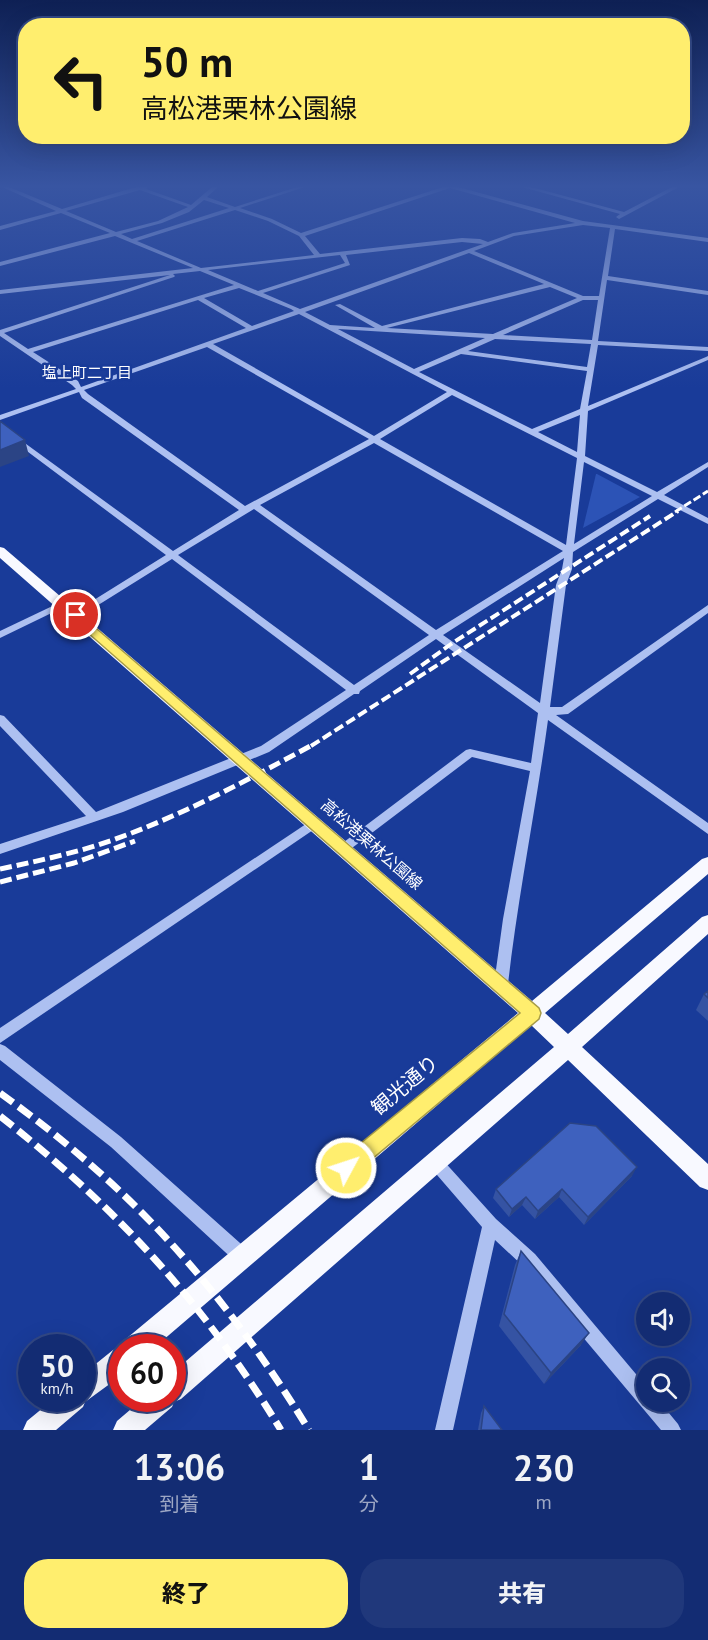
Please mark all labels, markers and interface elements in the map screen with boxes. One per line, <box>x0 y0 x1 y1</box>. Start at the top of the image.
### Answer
text: 50 m <box>141 34 233 89</box>
icon: left <box>42 42 120 120</box>
text: 高松港栗林公園線 <box>141 91 357 125</box>
district label: 塩上町二丁目 <box>42 363 132 382</box>
pin <box>50 589 101 640</box>
icon: arrive <box>59 598 92 631</box>
street label: 高松港栗林公園線 <box>317 794 427 894</box>
street label: 観光通り <box>366 1049 444 1121</box>
position arrow <box>314 1136 378 1200</box>
map controls <box>636 1292 690 1412</box>
button: sound <box>636 1292 690 1346</box>
speed limit sign: 60 <box>108 1334 186 1412</box>
text: 50 <box>40 1346 74 1385</box>
button: search <box>636 1358 690 1412</box>
text: km/h <box>41 1379 73 1398</box>
text: 13:06 <box>134 1443 225 1490</box>
text: 1 <box>359 1443 379 1490</box>
text: 230 <box>513 1444 574 1491</box>
text: m <box>535 1489 552 1515</box>
text: 到着 <box>159 1491 199 1517</box>
text: 分 <box>359 1491 379 1517</box>
button: 終了 <box>24 1559 348 1628</box>
button: 共有 <box>360 1559 684 1628</box>

